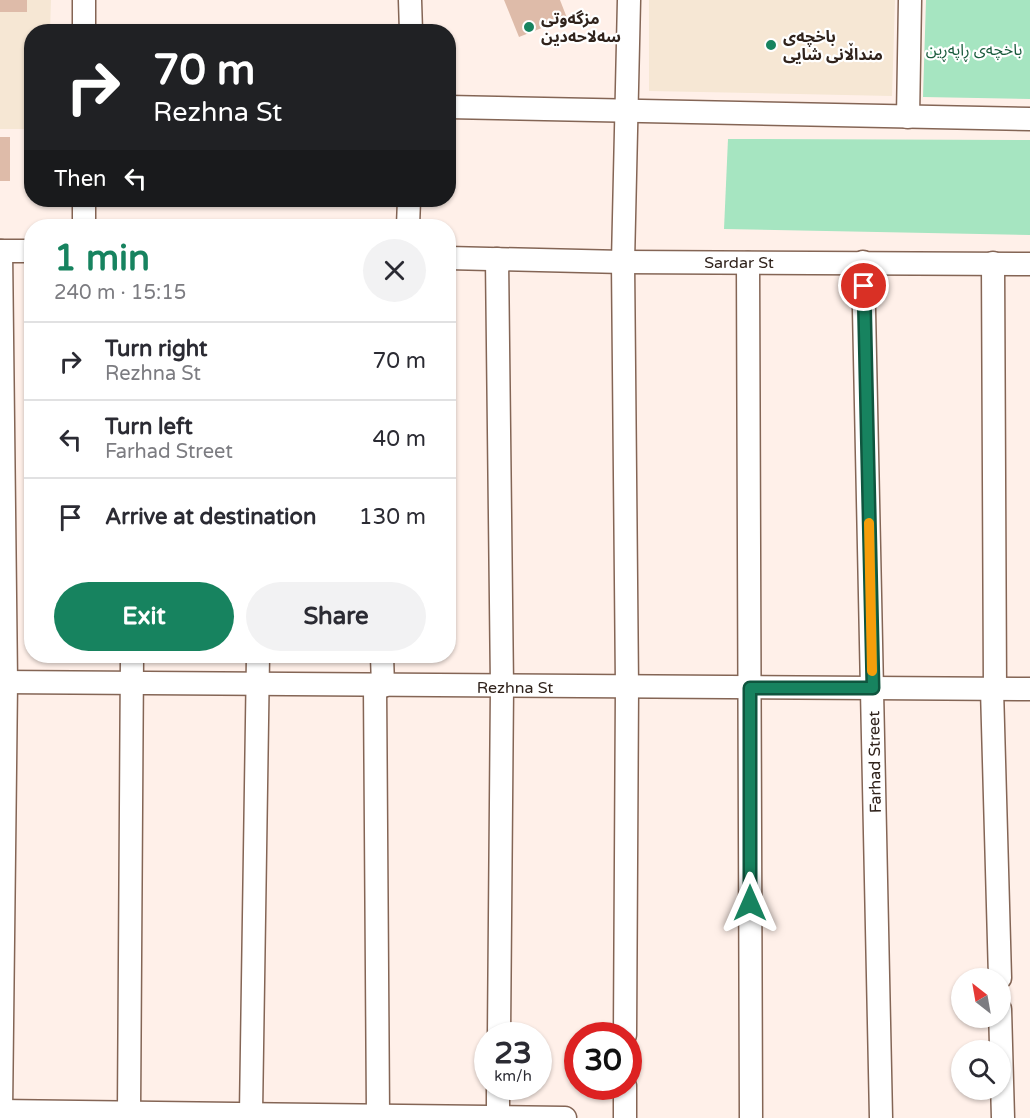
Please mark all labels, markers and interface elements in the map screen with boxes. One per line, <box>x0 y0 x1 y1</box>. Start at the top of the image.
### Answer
place label: مزگەوتی سەلاحەدین <box>541 9 621 47</box>
marker: مزگەوتی سەلاحەدین <box>522 20 536 34</box>
place label: باخچەی منداڵانی شایی <box>783 27 883 65</box>
marker: باخچەی منداڵانی شایی <box>764 38 778 52</box>
park label: باخچەی ڕاپەڕین <box>926 40 1022 63</box>
text: 70 m <box>153 45 255 96</box>
icon: right <box>54 48 132 126</box>
text: Rezhna St <box>153 96 282 129</box>
icon: left <box>119 162 152 195</box>
text: Then <box>54 166 107 192</box>
text: 1 min <box>54 237 150 280</box>
button: close <box>363 239 426 302</box>
street label: Sardar St <box>704 253 774 273</box>
pin <box>838 260 889 311</box>
icon: arrive <box>847 269 880 302</box>
text: 240 m · 15:15 <box>54 281 186 305</box>
text: Turn right <box>105 336 207 362</box>
icon: right <box>54 345 87 378</box>
text: 70 m <box>372 348 426 374</box>
text: Rezhna St <box>105 362 201 386</box>
text: Turn left <box>105 414 193 440</box>
icon: left <box>54 423 87 456</box>
text: 40 m <box>372 426 426 452</box>
text: Farhad Street <box>105 440 233 464</box>
icon: arrive <box>54 501 87 534</box>
text: Arrive at destination <box>105 504 316 530</box>
text: 130 m <box>359 504 426 530</box>
button: Exit <box>54 582 234 651</box>
button: Share <box>246 582 426 651</box>
street label: Rezhna St <box>477 678 553 698</box>
street label: Farhad Street <box>864 711 886 813</box>
position arrow <box>718 871 782 935</box>
north arrow <box>951 968 1011 1028</box>
map controls <box>951 968 1011 1100</box>
speed limit sign: 30 <box>564 1022 642 1100</box>
text: 23 <box>494 1035 532 1072</box>
button: search <box>951 1040 1011 1100</box>
text: km/h <box>494 1067 532 1085</box>

